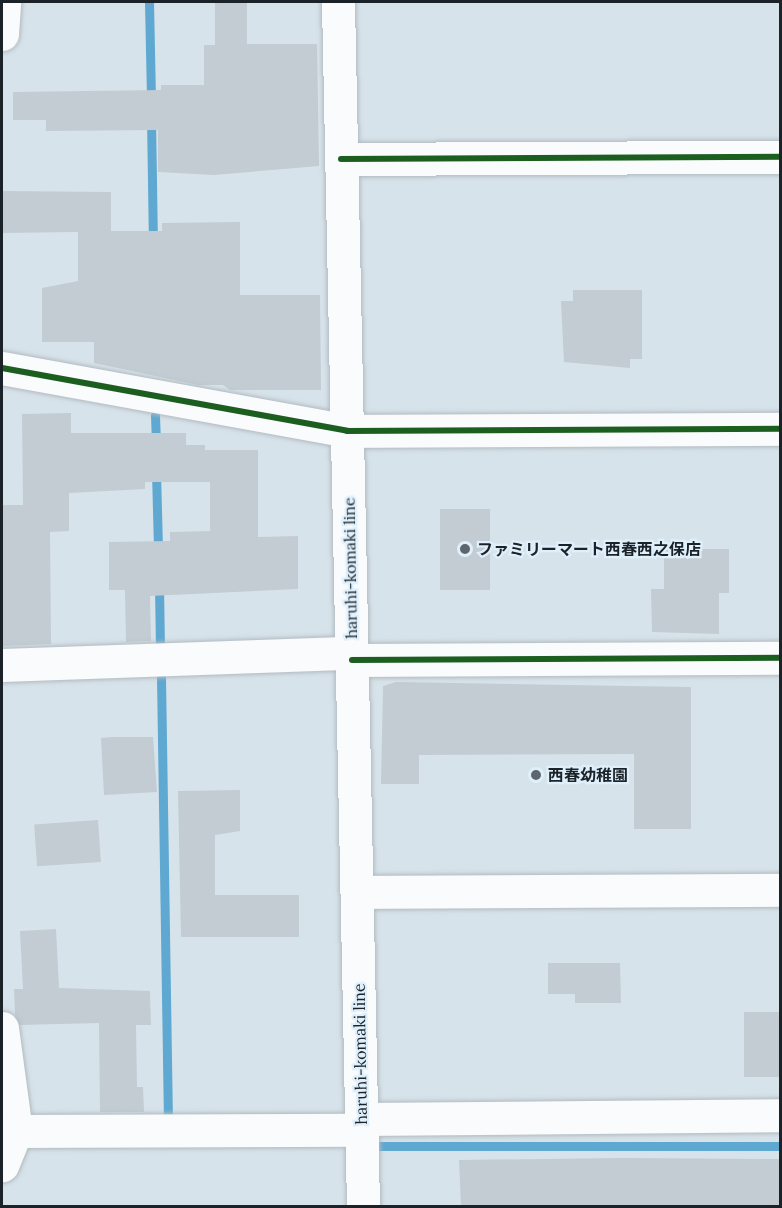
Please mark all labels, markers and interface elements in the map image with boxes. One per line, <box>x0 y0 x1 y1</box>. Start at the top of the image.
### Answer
street label: haruhi-komaki line <box>339 497 361 639</box>
place label: ファミリーマート西春西之保店 <box>477 539 701 559</box>
marker: ファミリーマート西春西之保店 <box>458 542 472 556</box>
place label: 西春幼稚園 <box>548 765 628 785</box>
marker: 西春幼稚園 <box>529 768 543 782</box>
street label: haruhi-komaki line <box>349 983 371 1125</box>

